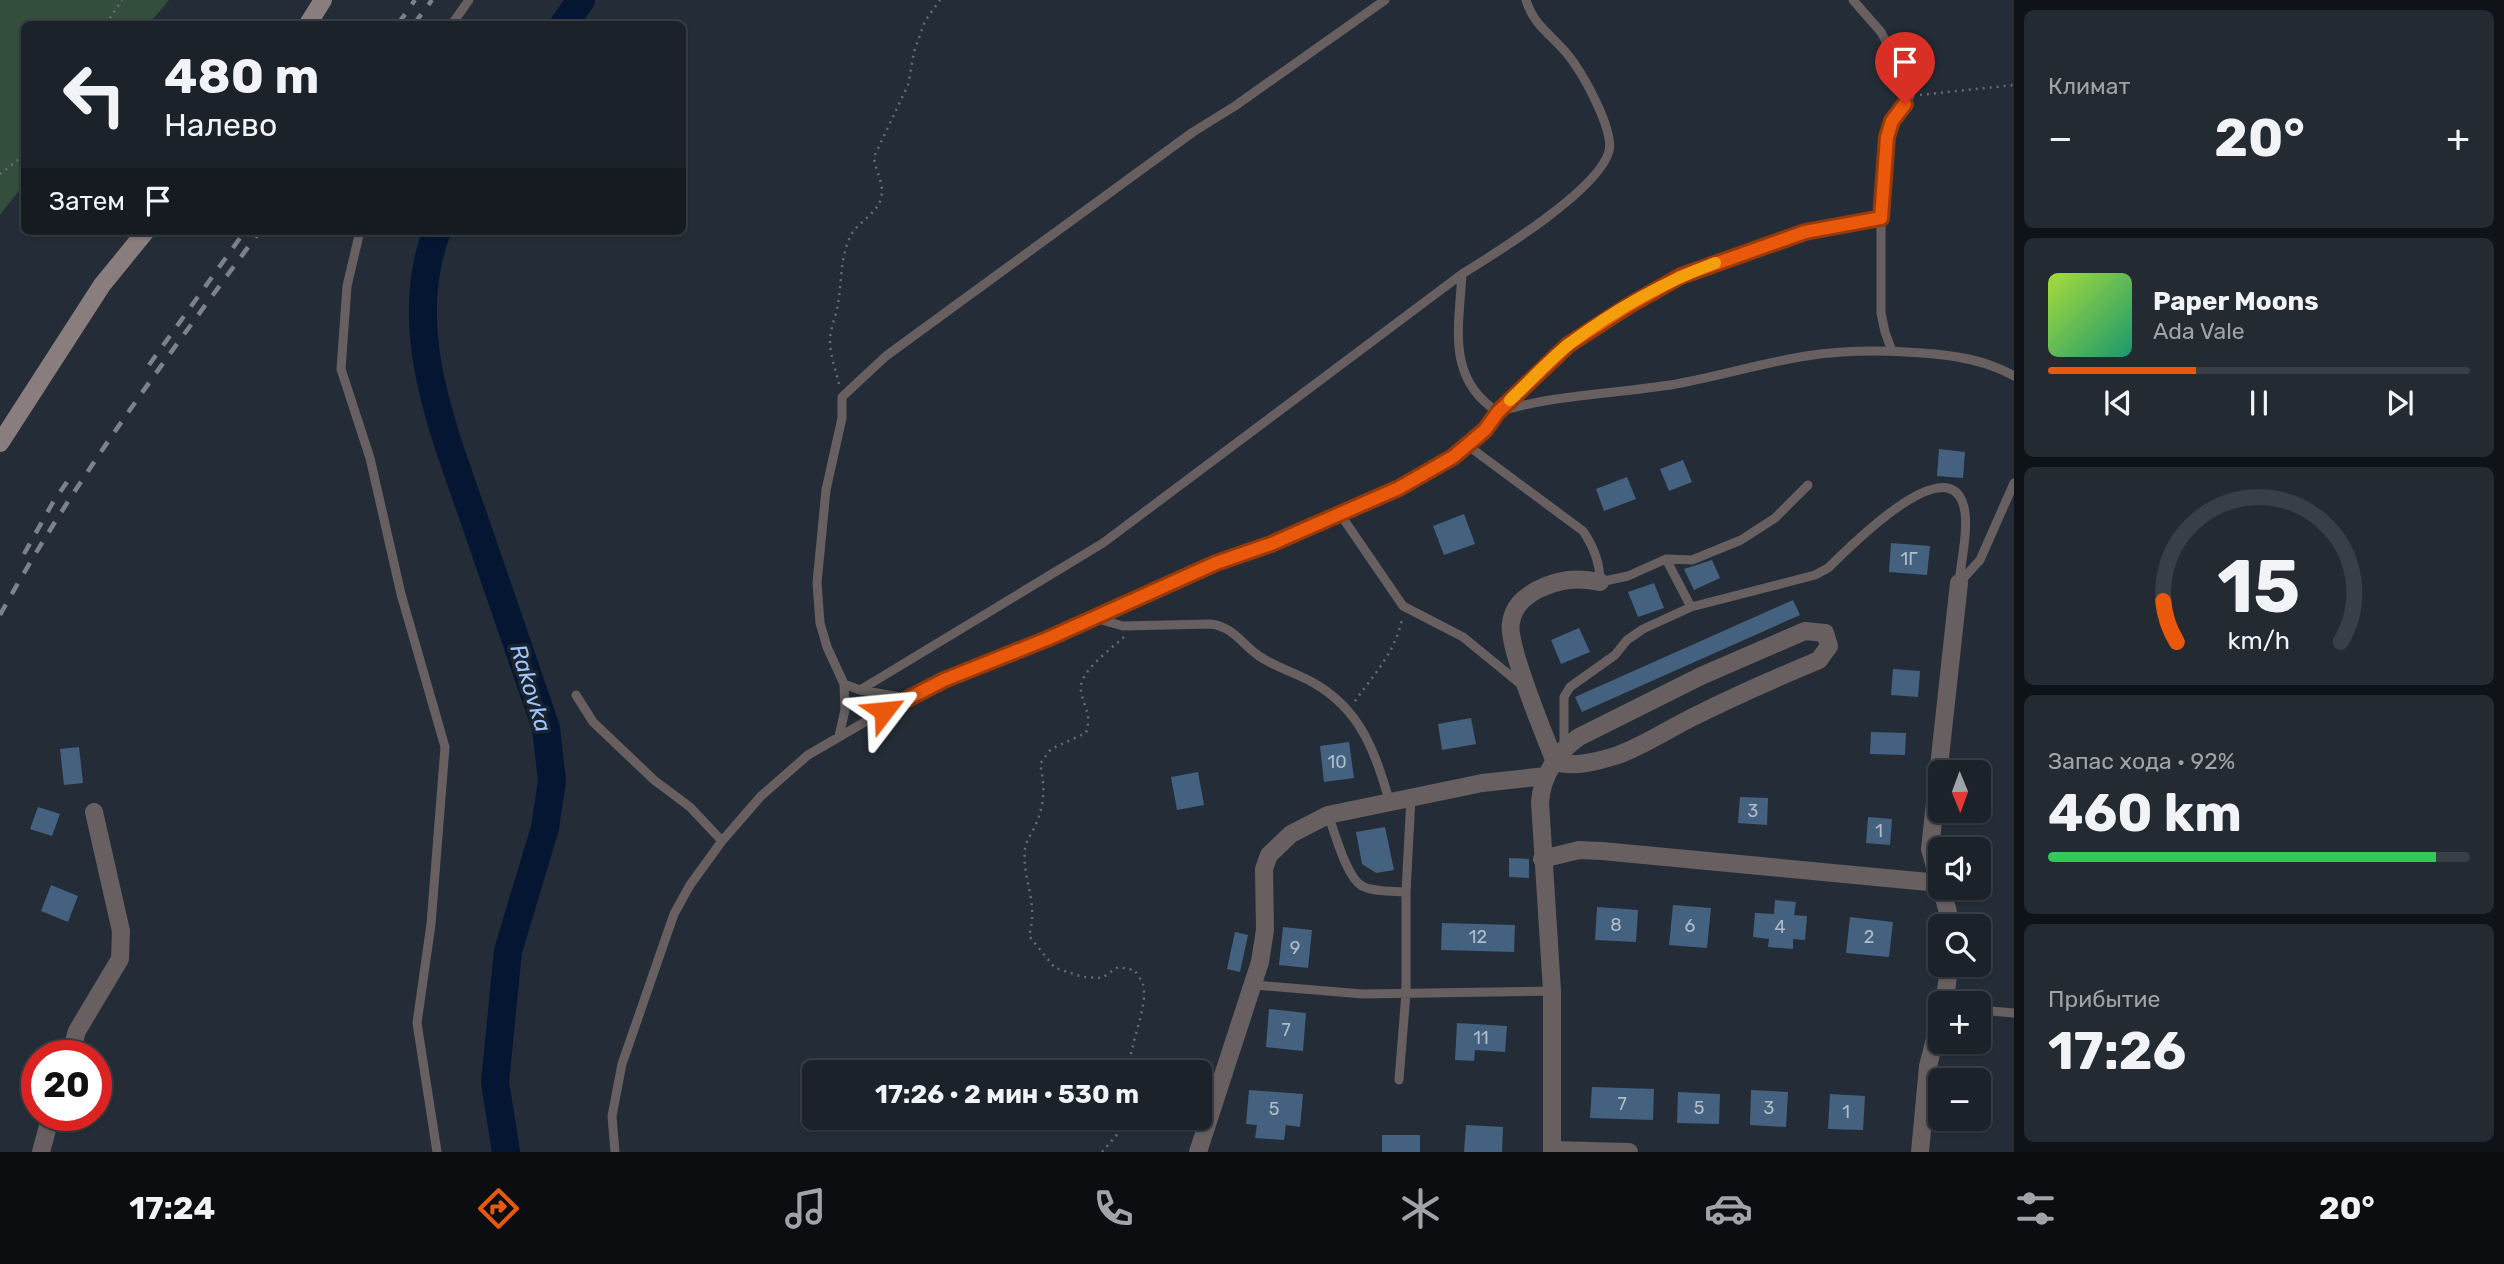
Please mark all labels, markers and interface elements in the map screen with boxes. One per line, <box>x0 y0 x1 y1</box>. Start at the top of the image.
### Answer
pin <box>1875 32 1935 104</box>
icon: arrive <box>1886 43 1924 81</box>
text: 480 m <box>164 47 319 105</box>
icon: left <box>49 49 140 140</box>
text: Климат <box>2048 72 2130 100</box>
text: Налево <box>164 106 277 144</box>
text: 20° <box>2214 107 2305 169</box>
text: − <box>2048 115 2073 161</box>
text: + <box>2446 115 2470 161</box>
icon: arrive <box>139 182 177 220</box>
text: Затем <box>49 186 125 217</box>
text: Paper Moons <box>2153 286 2319 317</box>
text: Ada Vale <box>2153 317 2245 345</box>
icon: previous <box>2099 384 2137 422</box>
icon: pause <box>2240 384 2278 422</box>
icon: next <box>2381 384 2419 422</box>
text: 15 <box>2217 544 2301 630</box>
house number: 1Г <box>1900 548 1918 570</box>
text: km/h <box>2228 626 2290 655</box>
water label: Rakovka <box>504 641 558 735</box>
position arrow <box>847 674 921 748</box>
text: Запас хода · 92% <box>2048 747 2235 775</box>
house number: 10 <box>1327 751 1347 773</box>
north arrow <box>1928 760 1992 822</box>
map controls <box>1928 760 1991 1131</box>
text: 460 km <box>2048 782 2242 844</box>
house number: 3 <box>1748 800 1758 822</box>
house number: 1 <box>1875 820 1883 842</box>
button: sound <box>1928 837 1991 900</box>
house number: 8 <box>1610 914 1622 936</box>
button: search <box>1928 914 1991 977</box>
house number: 6 <box>1685 915 1696 937</box>
house number: 4 <box>1774 916 1786 938</box>
house number: 12 <box>1469 926 1487 948</box>
house number: 2 <box>1864 926 1874 948</box>
house number: 9 <box>1290 937 1300 959</box>
text: Прибытие <box>2048 985 2160 1013</box>
button: + <box>1928 991 1991 1054</box>
house number: 7 <box>1281 1019 1291 1041</box>
text: 17:26 <box>2048 1020 2186 1082</box>
house number: 11 <box>1473 1027 1489 1049</box>
speed limit sign: 20 <box>21 1040 112 1131</box>
button: − <box>1928 1068 1991 1131</box>
text: 17:26 · 2 мин · 530 m <box>875 1079 1139 1110</box>
house number: 7 <box>1617 1093 1627 1115</box>
house number: 5 <box>1694 1097 1704 1119</box>
house number: 3 <box>1764 1097 1774 1119</box>
house number: 5 <box>1269 1098 1279 1120</box>
house number: 1 <box>1842 1101 1850 1123</box>
icon: directions <box>474 1184 523 1233</box>
icon: music <box>781 1184 830 1233</box>
icon: phone <box>1089 1184 1138 1233</box>
icon: climate <box>1396 1184 1445 1233</box>
icon: car <box>1704 1184 1753 1233</box>
icon: filters <box>2011 1184 2060 1233</box>
text: 17:24 <box>129 1189 215 1227</box>
text: 20° <box>2319 1189 2375 1227</box>

